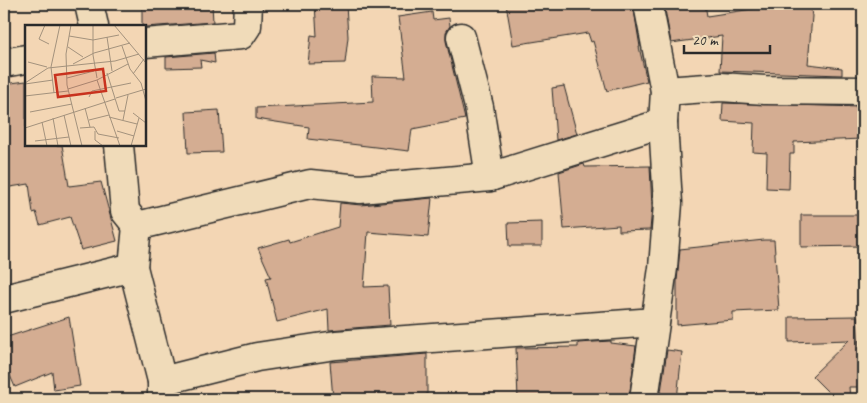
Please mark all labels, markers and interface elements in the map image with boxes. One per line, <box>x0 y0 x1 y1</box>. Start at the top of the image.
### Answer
scale bar <box>684 22 771 54</box>
inset map <box>25 25 146 146</box>
text: 20 m <box>692 31 719 50</box>

